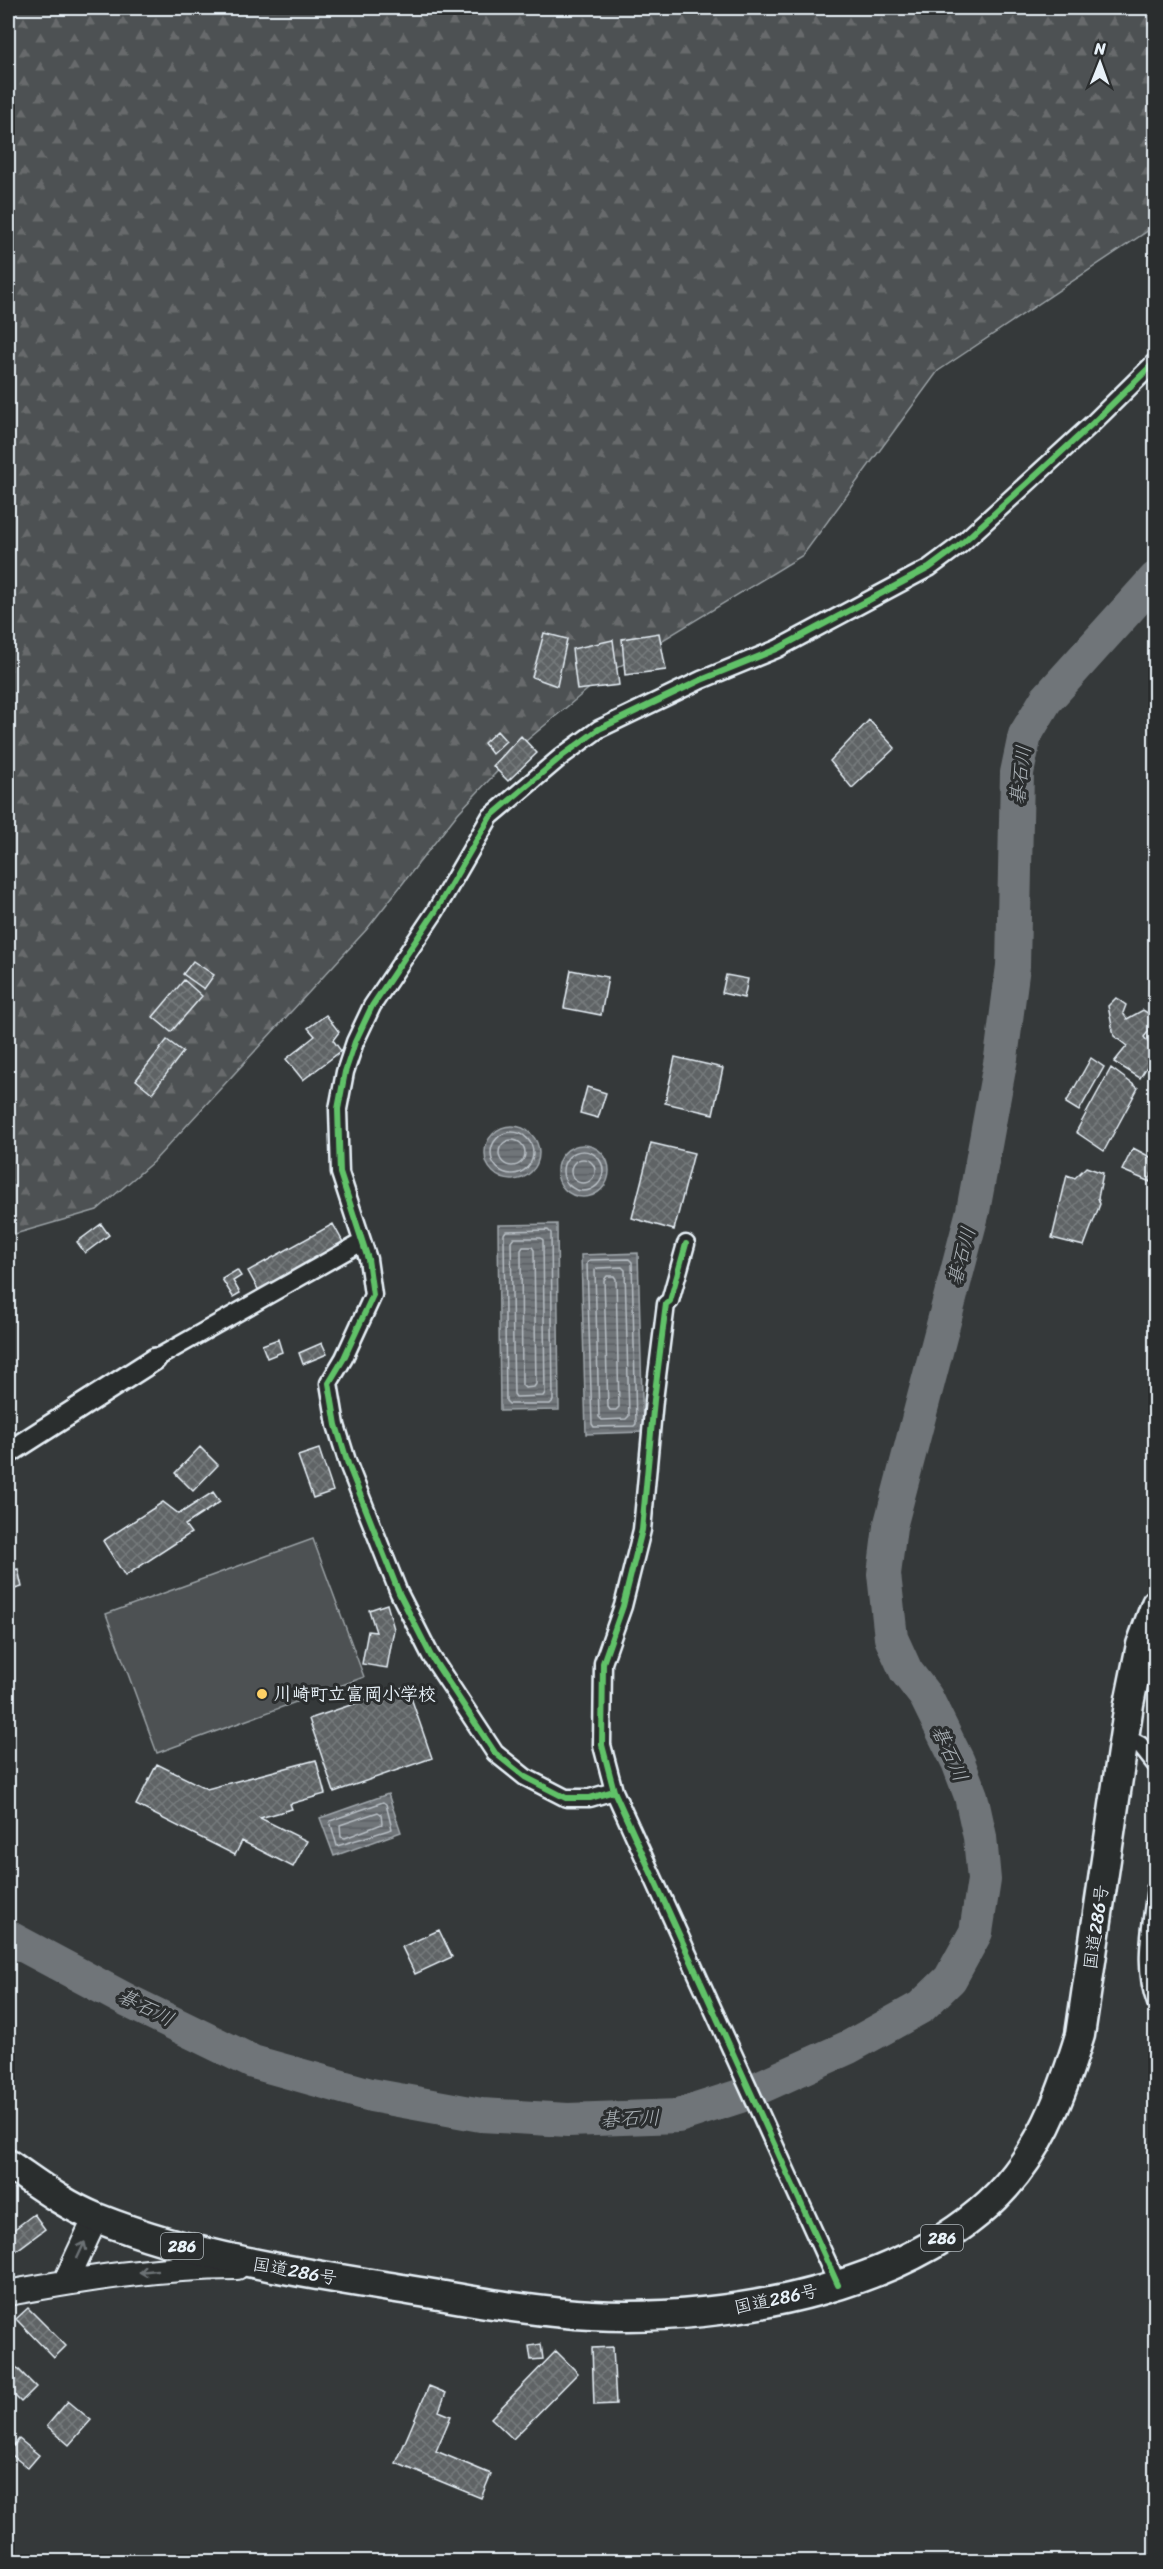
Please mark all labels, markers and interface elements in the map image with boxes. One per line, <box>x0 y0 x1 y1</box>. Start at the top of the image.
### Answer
north arrow <box>1070 33 1130 93</box>
text: N <box>1093 34 1107 63</box>
water label: 碁石川 <box>999 743 1042 807</box>
water label: 碁石川 <box>937 1223 986 1290</box>
place label: 川崎町立富岡小学校 <box>274 1678 436 1710</box>
marker: 川崎町立富岡小学校 <box>255 1687 269 1701</box>
water label: 碁石川 <box>921 1719 978 1788</box>
street label: 国道286号 <box>1074 1882 1118 1972</box>
water label: 碁石川 <box>111 1978 180 2037</box>
water label: 碁石川 <box>599 2100 661 2137</box>
road number: 286 <box>921 2225 963 2251</box>
road number: 286 <box>161 2233 203 2259</box>
one-way arrow <box>75 2241 87 2259</box>
street label: 国道286号 <box>250 2248 340 2294</box>
one-way arrow <box>139 2265 159 2276</box>
street label: 国道286号 <box>731 2274 821 2324</box>

